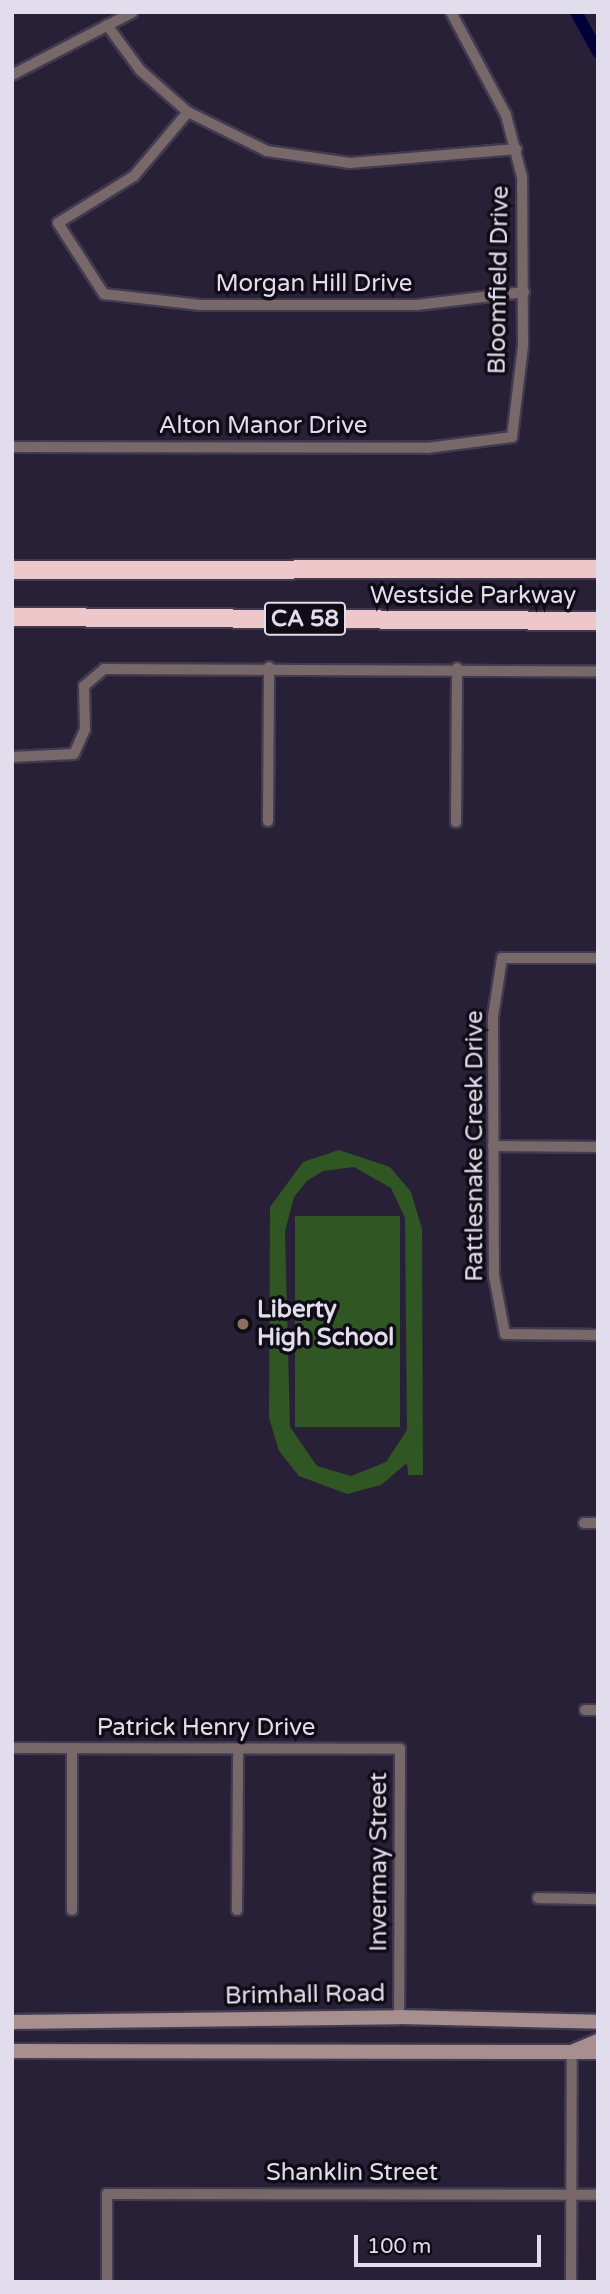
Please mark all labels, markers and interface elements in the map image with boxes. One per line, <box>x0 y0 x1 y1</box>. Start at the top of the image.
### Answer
street label: Bloomfield Drive <box>483 185 515 375</box>
street label: Morgan Hill Drive <box>216 270 412 298</box>
street label: Alton Manor Drive <box>159 412 367 440</box>
street label: Westside Parkway <box>370 582 576 610</box>
road number: CA 58 <box>263 600 347 638</box>
street label: Rattlesnake Creek Drive <box>461 1010 489 1282</box>
place label: Liberty High School <box>257 1296 394 1352</box>
marker: Liberty High School <box>235 1316 251 1332</box>
street label: Patrick Henry Drive <box>97 1714 315 1742</box>
street label: Invermay Street <box>365 1772 393 1952</box>
street label: Brimhall Road <box>225 1979 385 2011</box>
street label: Shanklin Street <box>266 2159 438 2187</box>
scale bar <box>358 2220 545 2264</box>
text: 100 m <box>367 2234 431 2259</box>

